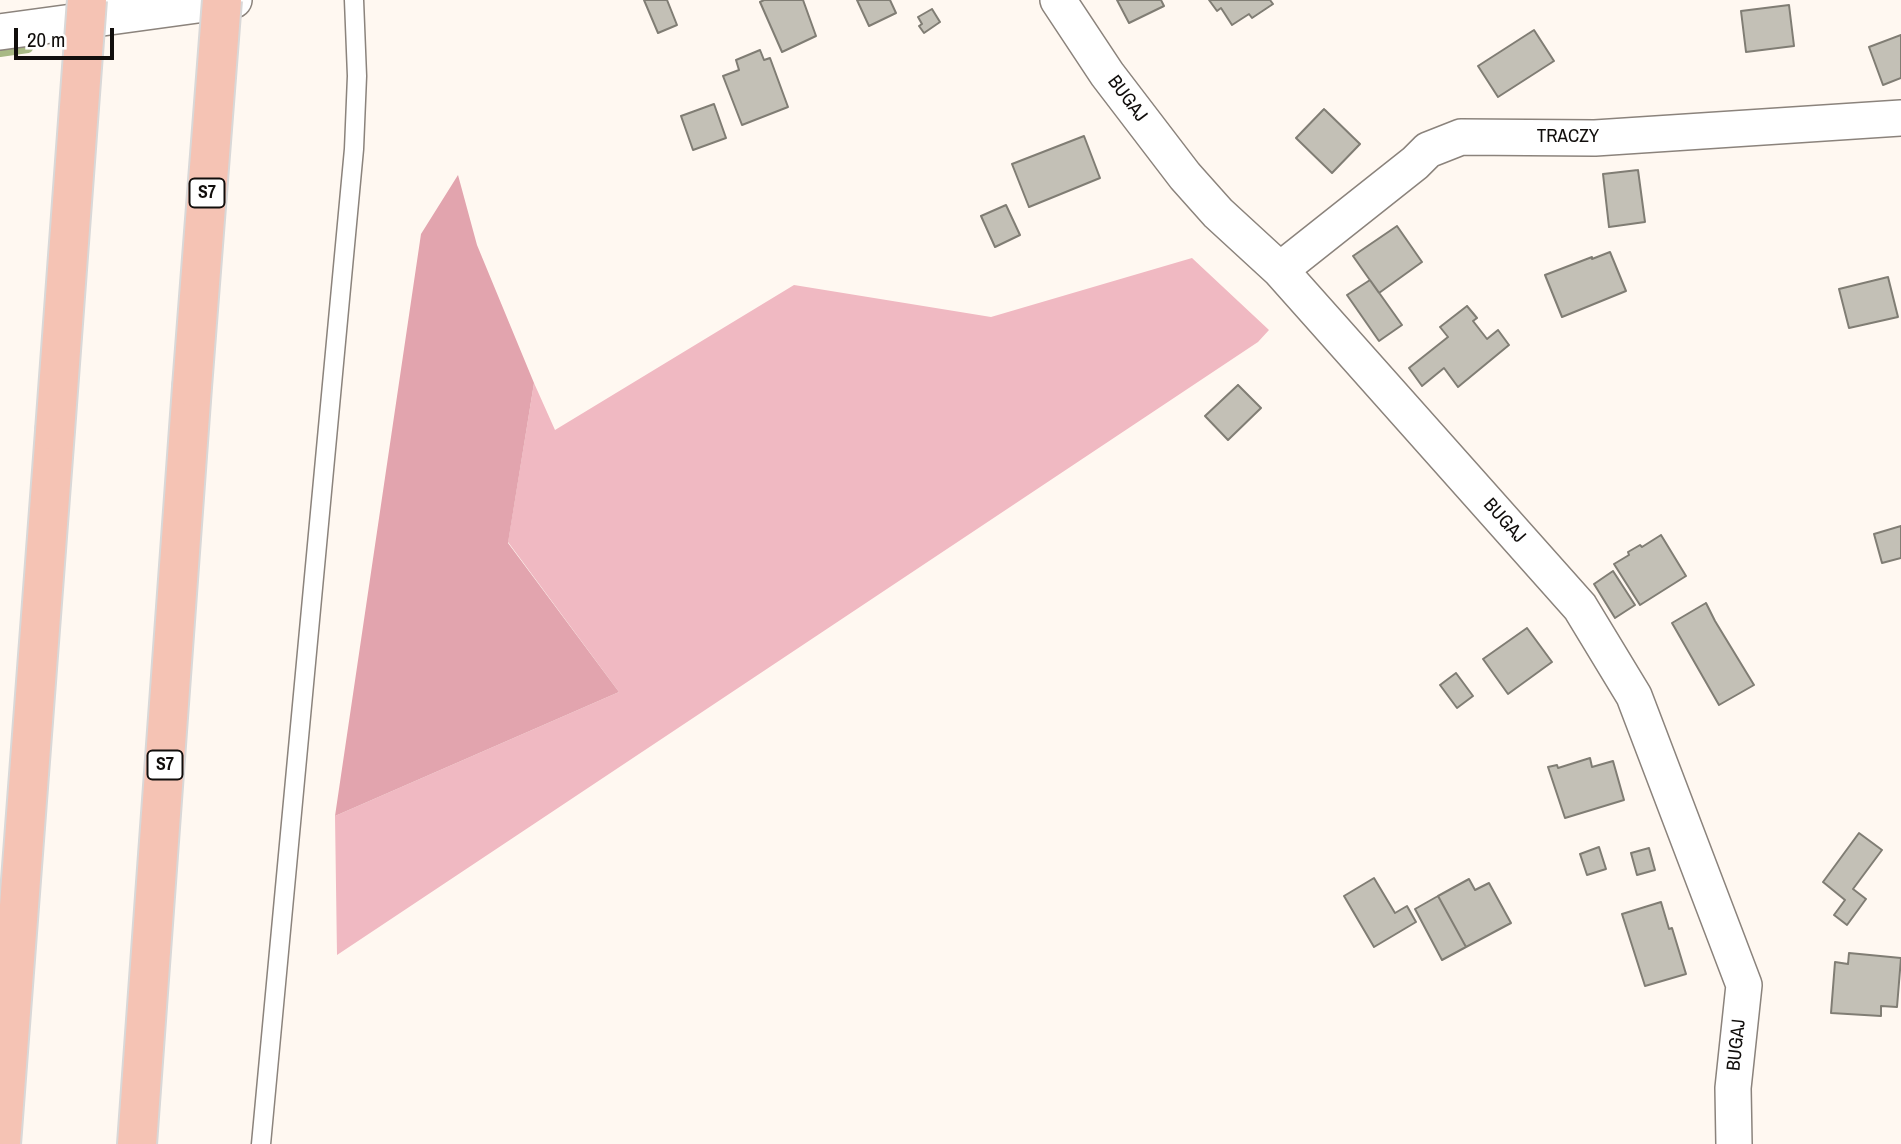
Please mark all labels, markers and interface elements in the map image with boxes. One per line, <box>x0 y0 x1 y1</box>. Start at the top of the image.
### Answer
scale bar <box>18 14 117 58</box>
text: 20 m <box>27 25 65 54</box>
street label: BUGAJ <box>1102 71 1152 127</box>
street label: TRACZY <box>1537 126 1599 148</box>
road number: S7 <box>190 178 224 208</box>
street label: BUGAJ <box>1478 494 1530 548</box>
road number: S7 <box>148 750 182 780</box>
street label: BUGAJ <box>1723 1018 1751 1072</box>

